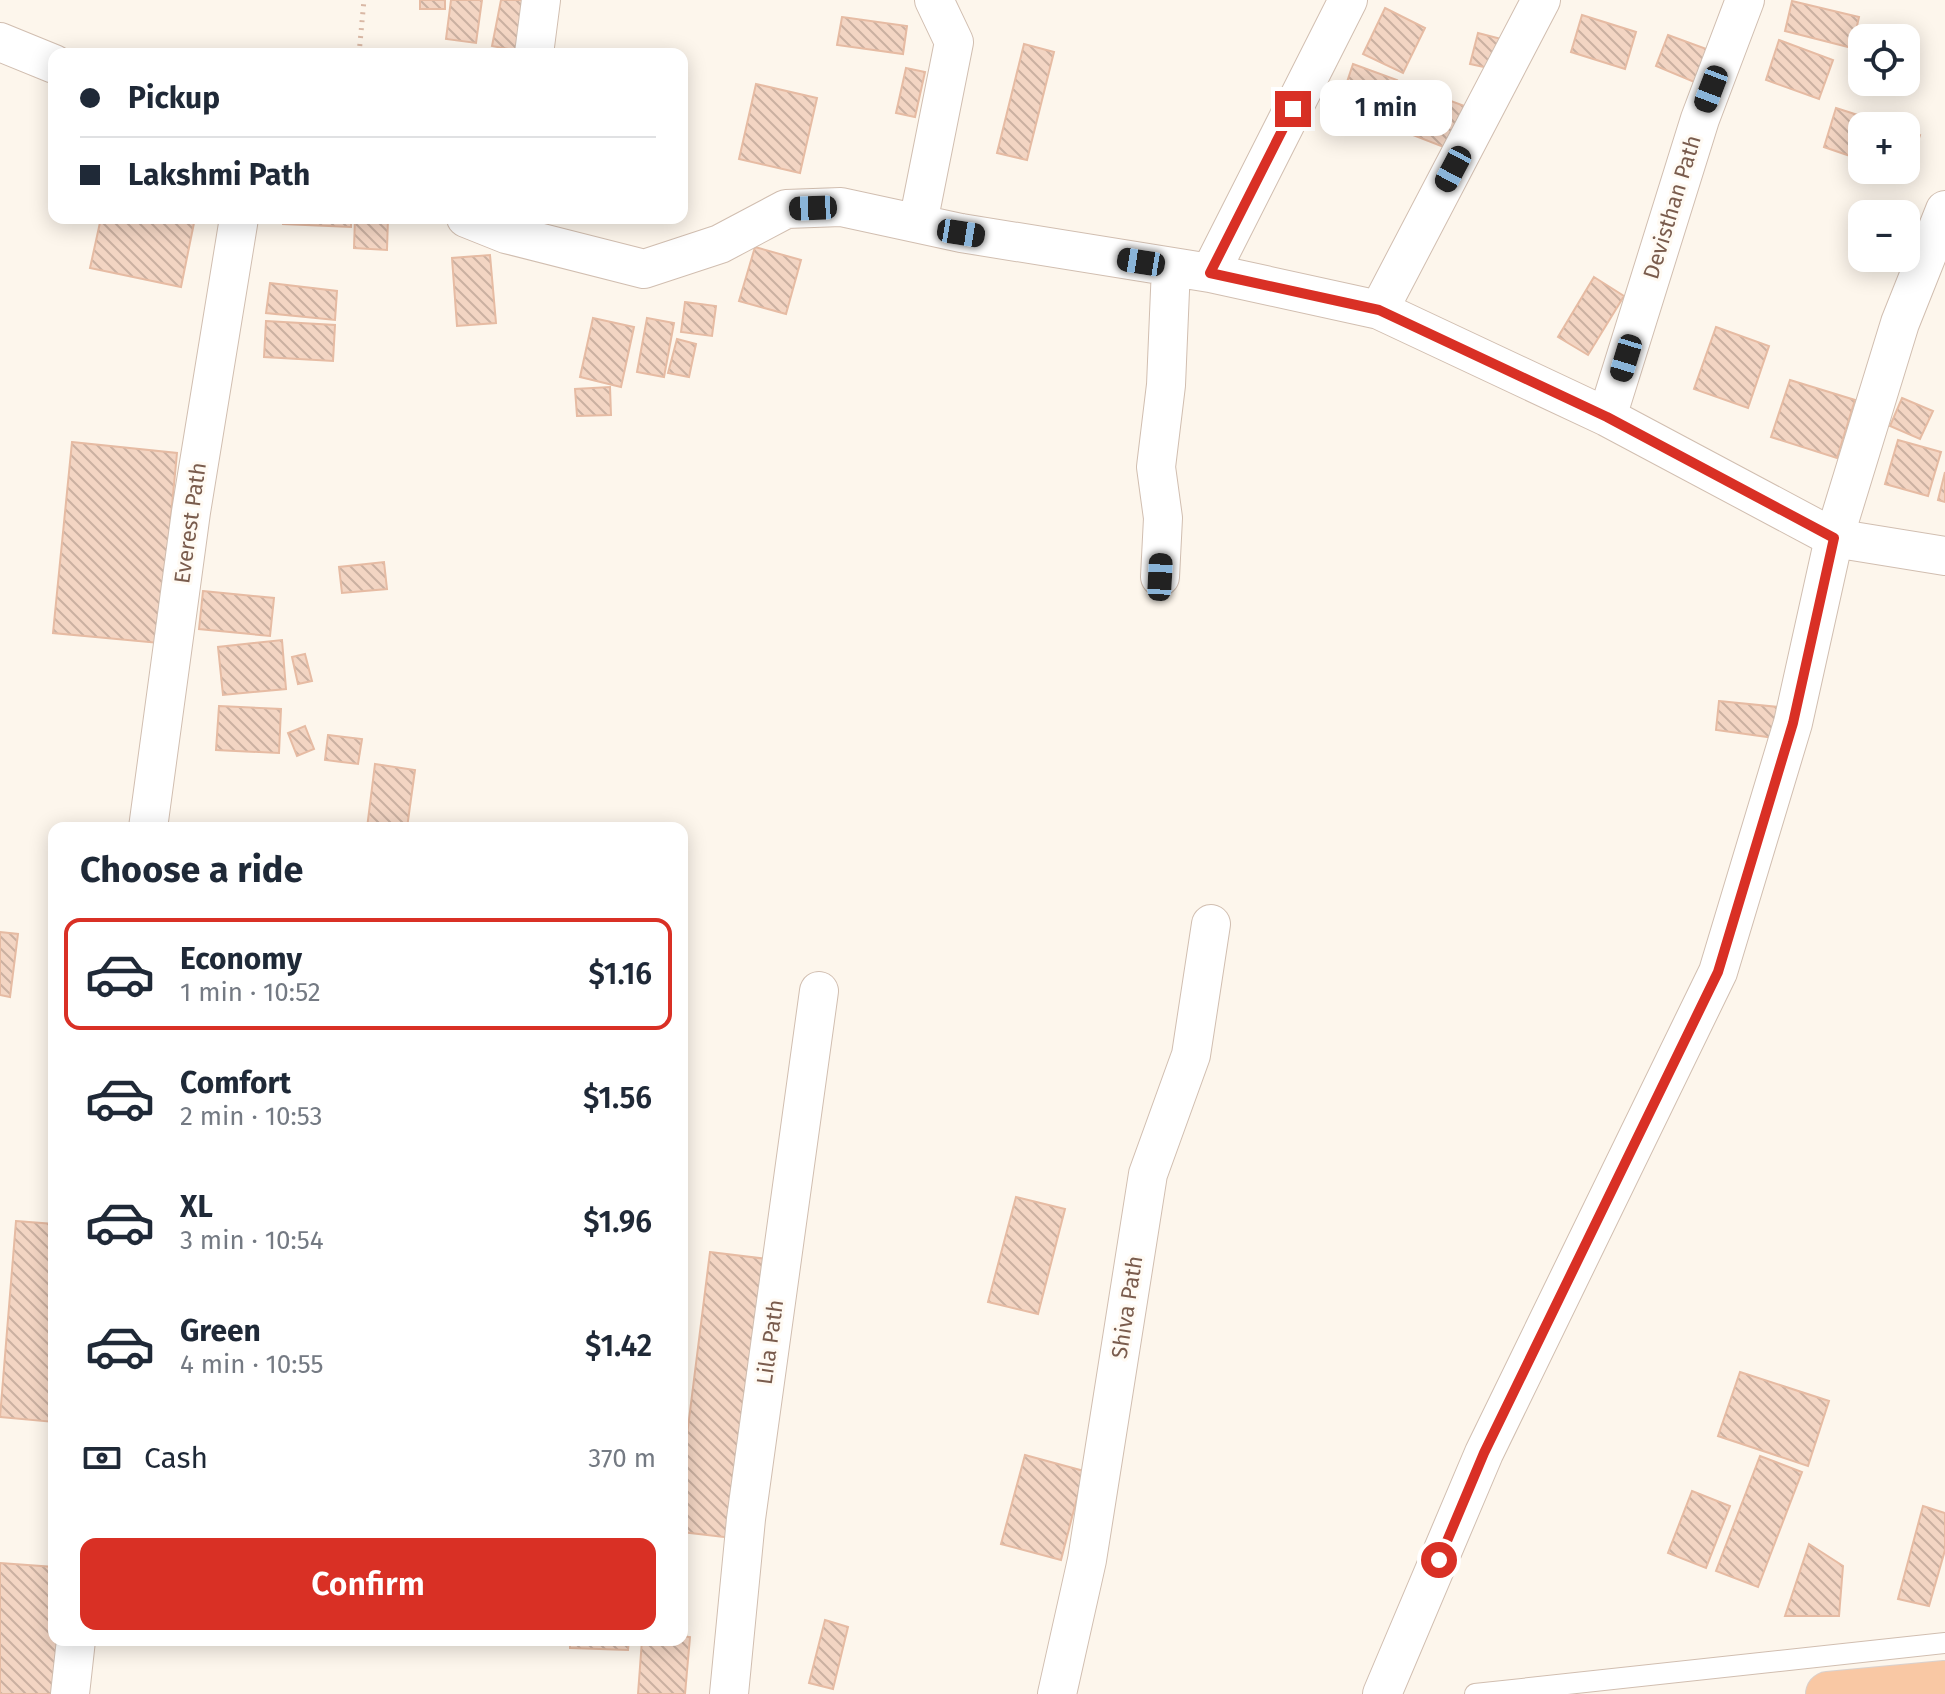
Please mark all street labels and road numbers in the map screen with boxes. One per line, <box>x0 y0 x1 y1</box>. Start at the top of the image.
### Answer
street label: Devisthan Path <box>1637 132 1707 282</box>
street label: Everest Path <box>168 461 212 585</box>
street label: Shiva Path <box>1106 1254 1148 1360</box>
street label: Lila Path <box>751 1298 789 1386</box>

